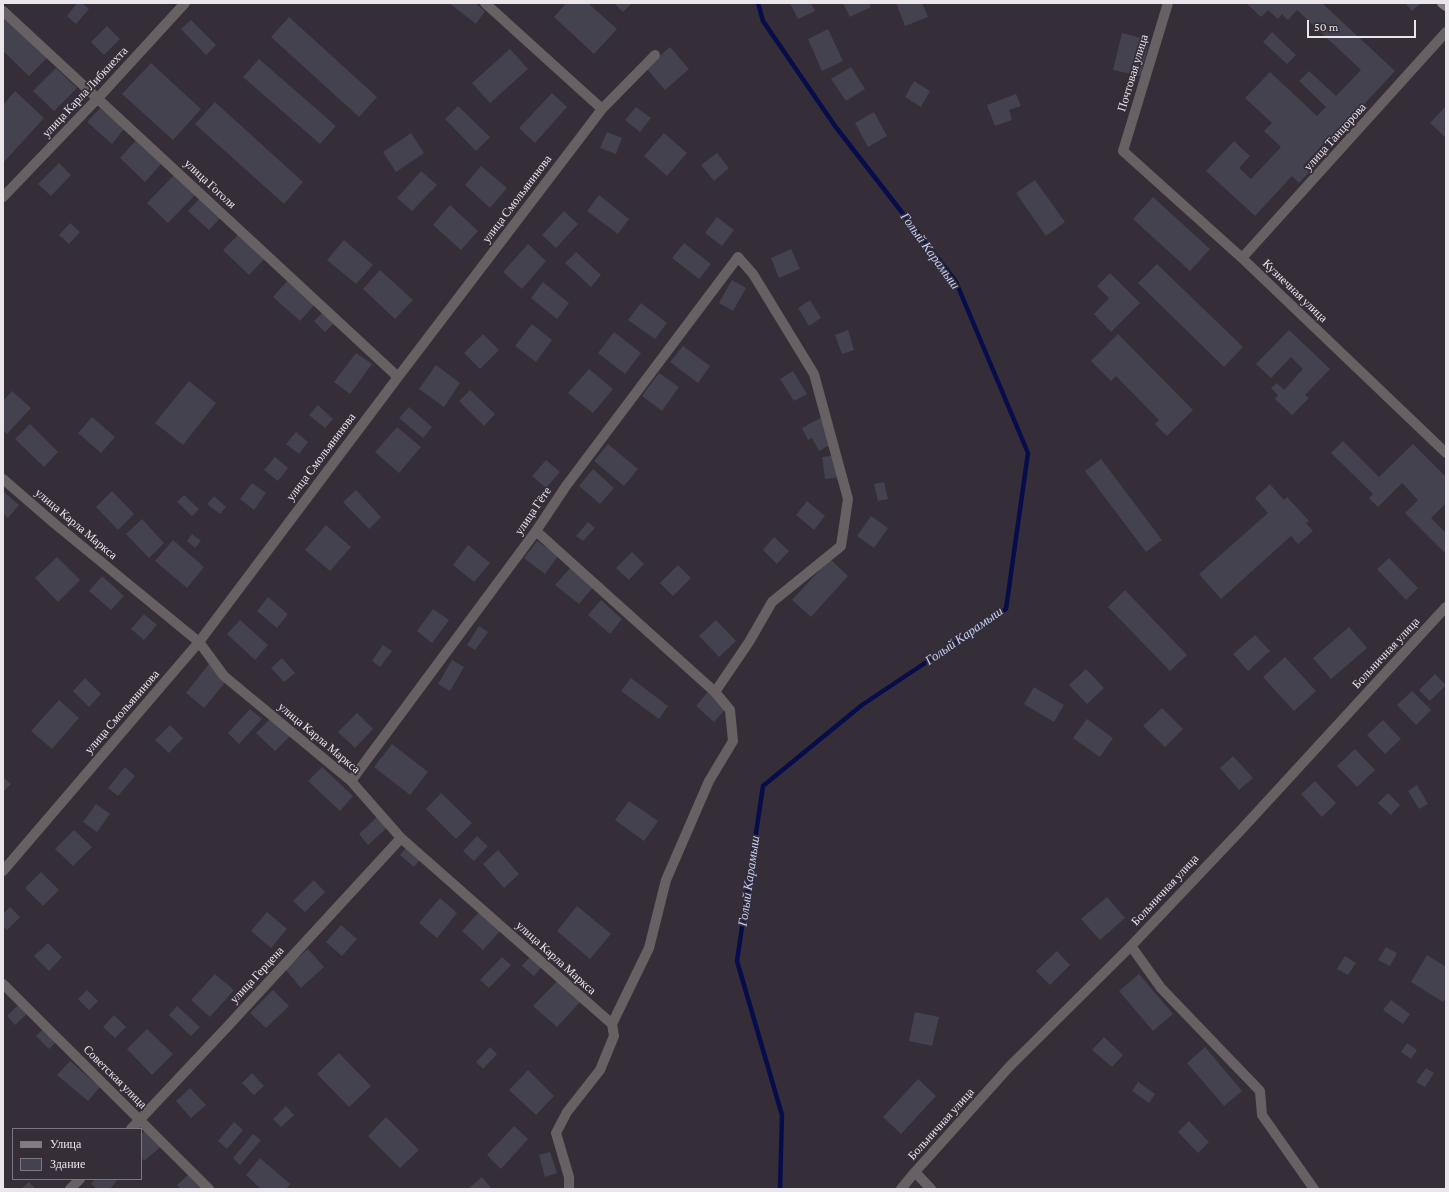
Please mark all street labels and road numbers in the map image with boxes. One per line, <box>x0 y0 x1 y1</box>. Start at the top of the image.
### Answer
street label: Почтовая улица <box>1114 33 1152 113</box>
street label: улица Карла Либкнехта <box>39 44 131 140</box>
street label: улица Танцорова <box>1301 100 1369 174</box>
street label: улица Смольянинова <box>479 152 555 246</box>
street label: улица Гоголя <box>181 156 239 212</box>
street label: Кузнечная улица <box>1260 256 1330 326</box>
street label: улица Смольянинова <box>283 410 359 504</box>
street label: улица Гёте <box>512 484 554 538</box>
street label: улица Карла Маркса <box>32 485 120 563</box>
street label: Больничная улица <box>1349 614 1423 692</box>
street label: улица Смольянинова <box>82 667 162 757</box>
street label: улица Карла Маркса <box>275 699 363 777</box>
street label: Больничная улица <box>1128 851 1202 929</box>
street label: улица Карла Маркса <box>513 918 599 998</box>
street label: улица Герцена <box>227 943 287 1007</box>
street label: Советская улица <box>80 1042 150 1112</box>
street label: Больничная улица <box>905 1085 977 1163</box>

